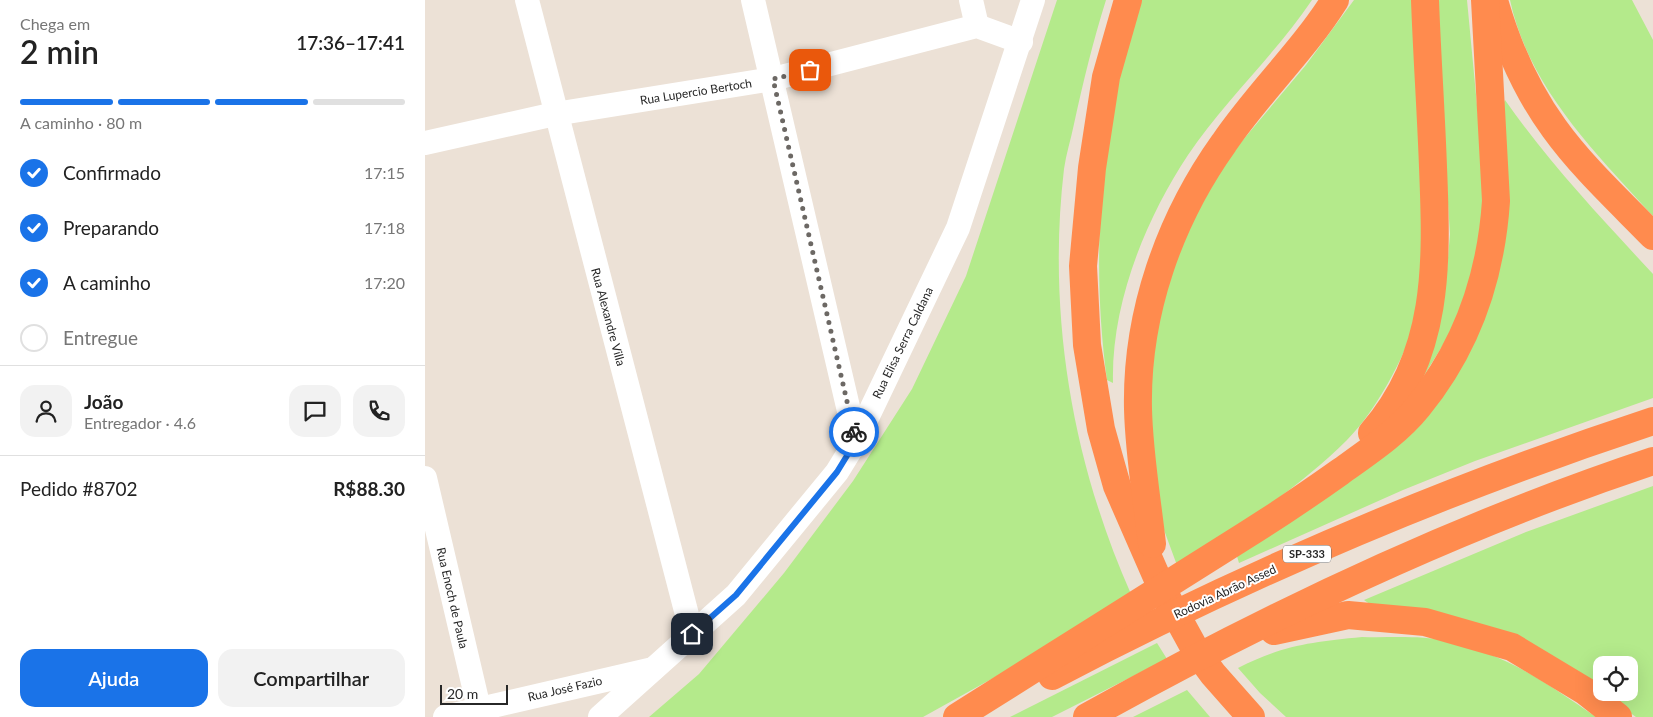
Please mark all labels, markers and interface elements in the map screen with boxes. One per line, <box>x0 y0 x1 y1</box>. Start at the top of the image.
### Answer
text: Chega em <box>20 14 90 33</box>
text: 17:36–17:41 <box>296 31 405 54</box>
text: 2 min <box>20 32 99 71</box>
pin <box>789 49 831 91</box>
icon: bag <box>796 56 824 84</box>
street label: Rua Lupercio Bertoch <box>639 75 753 108</box>
text: A caminho · 80 m <box>20 113 142 132</box>
icon: check <box>20 159 48 187</box>
text: Confirmado <box>63 161 161 184</box>
text: 17:15 <box>364 163 405 182</box>
icon: check <box>20 214 48 242</box>
text: Preparando <box>63 216 159 239</box>
text: 17:18 <box>364 218 405 237</box>
street label: Rua Alexandre Villa <box>588 266 629 368</box>
icon: check <box>20 269 48 297</box>
text: A caminho <box>63 271 151 294</box>
text: 17:20 <box>364 273 405 292</box>
street label: Rua Elisa Serra Caldana <box>869 284 936 401</box>
text: Entregue <box>63 326 138 349</box>
button: person <box>20 385 72 437</box>
button: chat <box>289 385 341 437</box>
button: phone <box>353 385 405 437</box>
text: João <box>84 390 123 413</box>
courier <box>829 407 879 457</box>
text: Entregador · 4.6 <box>84 413 196 432</box>
icon: bike <box>840 418 868 446</box>
text: Pedido #8702 <box>20 477 138 500</box>
text: R$88.30 <box>333 477 405 500</box>
street label: Rua Enoch de Paula <box>434 546 471 650</box>
road number: SP-333 <box>1283 546 1331 562</box>
street label: Rodovia Abrão Assed <box>1171 561 1278 622</box>
pin <box>671 613 713 655</box>
icon: home <box>678 620 706 648</box>
button: Ajuda <box>20 649 208 707</box>
button: Compartilhar <box>218 649 405 707</box>
map controls <box>1593 656 1638 701</box>
button: locate <box>1593 656 1638 701</box>
street label: Rua José Fazio <box>526 673 604 704</box>
scale bar <box>440 682 507 705</box>
text: 20 m <box>447 685 478 702</box>

